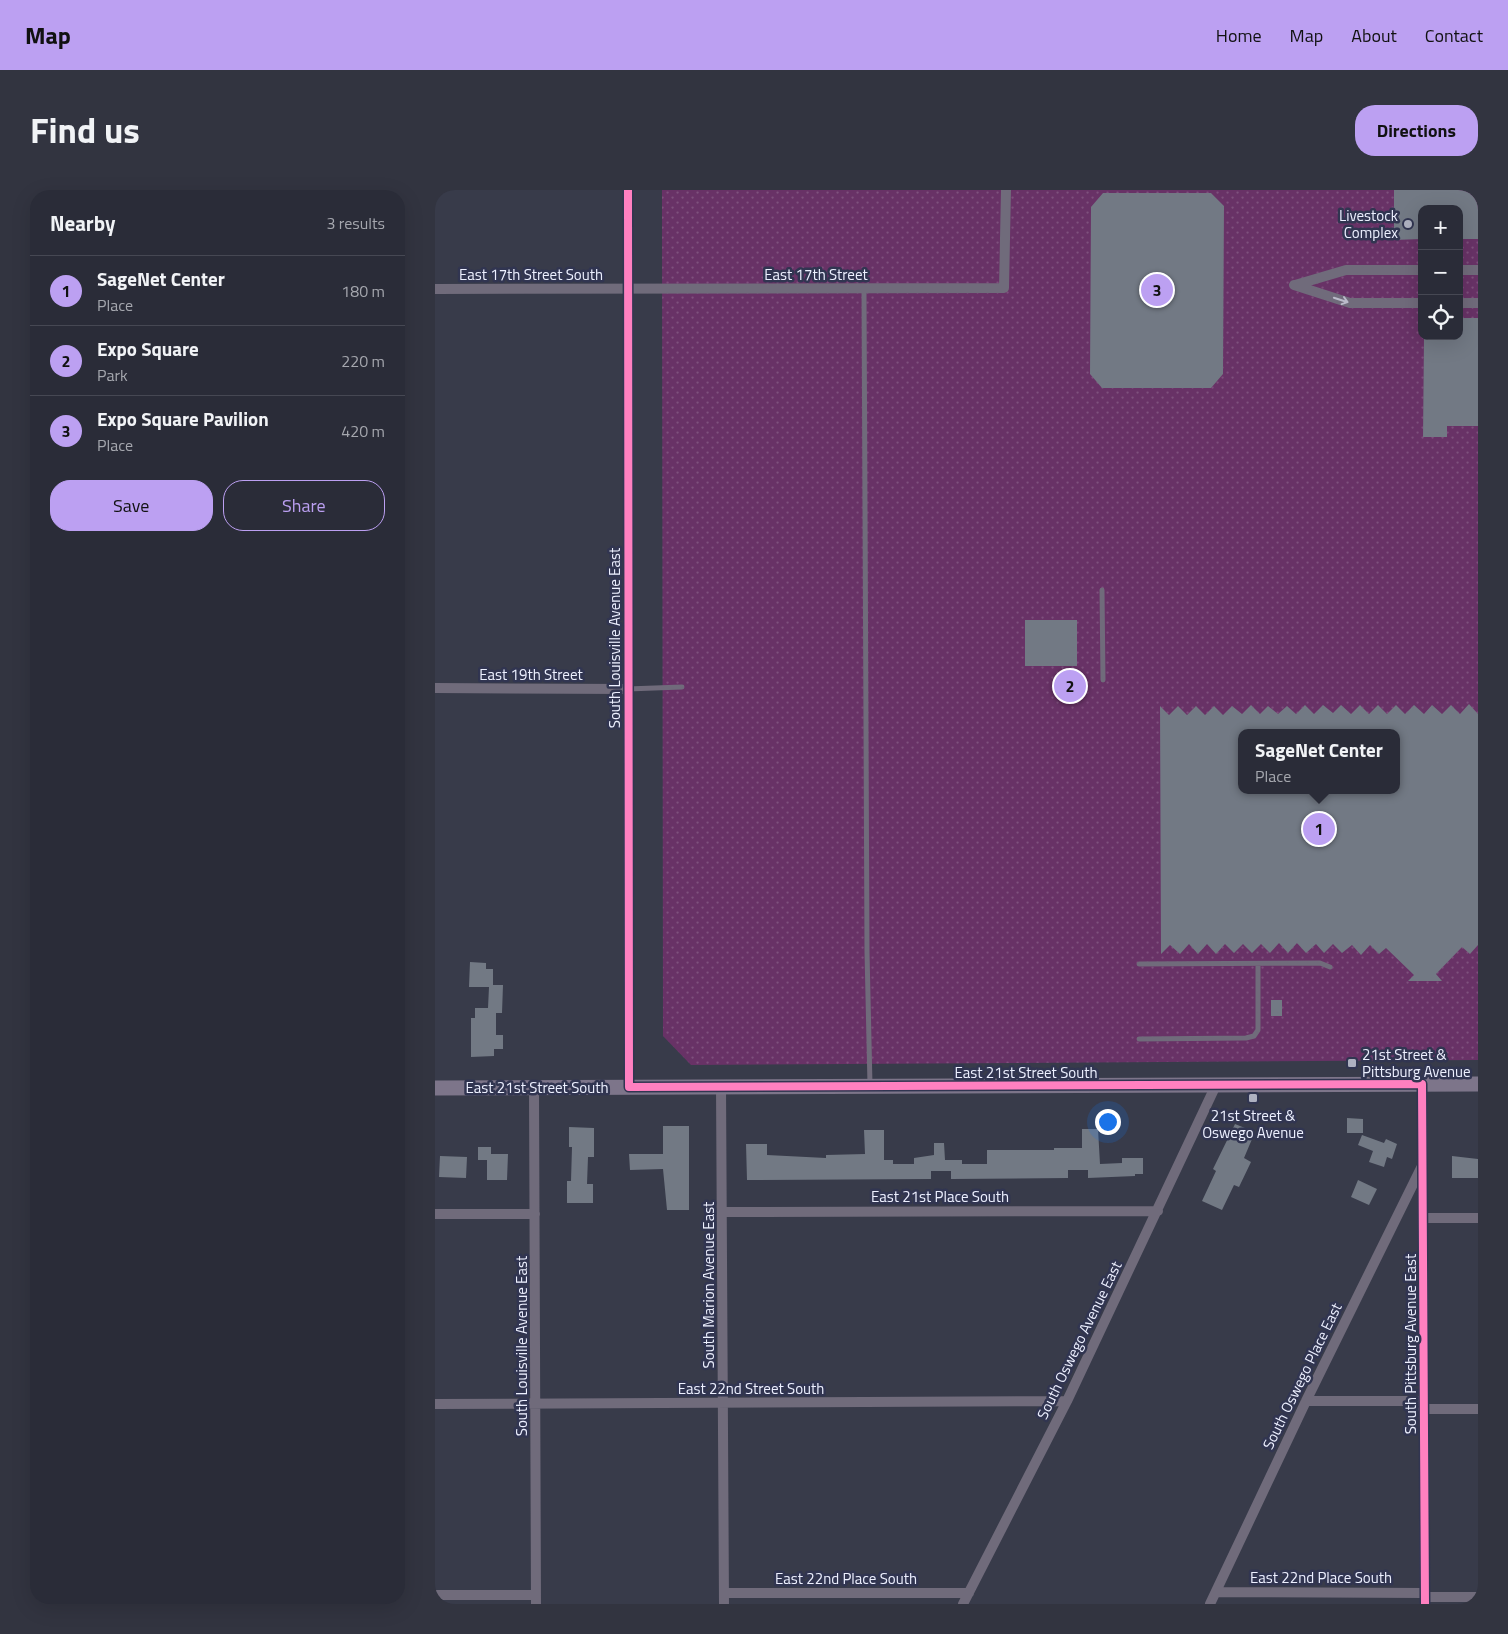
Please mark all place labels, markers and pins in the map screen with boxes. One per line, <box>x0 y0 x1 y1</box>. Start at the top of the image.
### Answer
place label: Livestock Complex <box>1339 204 1398 244</box>
marker: Livestock Complex <box>1402 218 1414 230</box>
pin: 3 <box>1141 271 1173 309</box>
pin: 2 <box>1054 667 1086 705</box>
pin: 1 <box>1303 810 1335 848</box>
place label: 21st Street & Pittsburg Avenue <box>1362 1043 1471 1083</box>
marker: 21st Street & Pittsburg Avenue <box>1346 1057 1358 1069</box>
marker: 21st Street & Oswego Avenue <box>1247 1092 1259 1104</box>
place label: 21st Street & Oswego Avenue <box>1202 1104 1304 1144</box>

